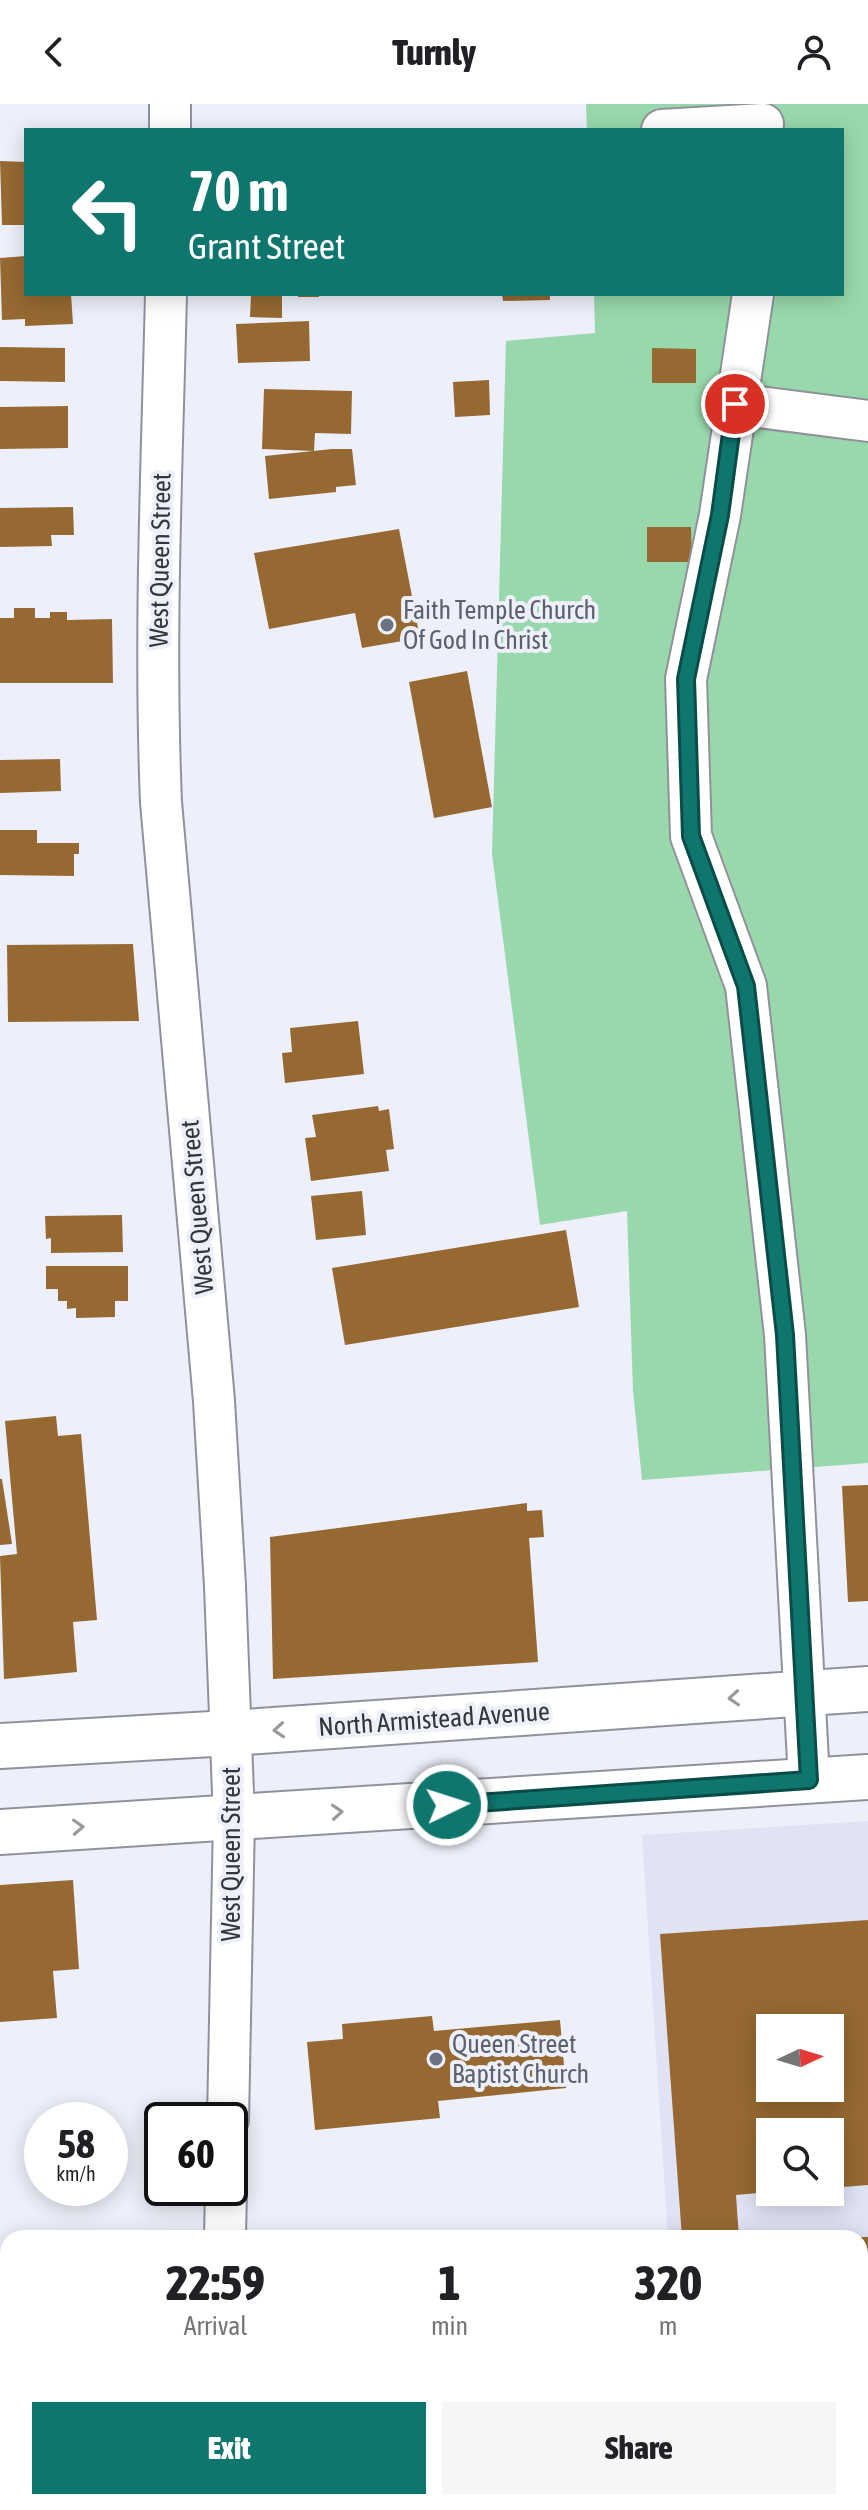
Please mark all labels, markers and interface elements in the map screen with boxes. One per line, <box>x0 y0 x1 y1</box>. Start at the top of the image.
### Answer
icon: back <box>32 30 76 74</box>
icon: person <box>792 30 836 74</box>
text: Turnly <box>392 31 476 73</box>
text: 70 m <box>188 159 289 223</box>
icon: left <box>56 160 160 264</box>
text: Grant Street <box>188 225 345 267</box>
pin <box>701 370 769 438</box>
icon: arrive <box>713 382 757 426</box>
street label: West Queen Street <box>143 472 177 648</box>
place label: Faith Temple Church Of God In Christ <box>403 595 596 655</box>
marker: Faith Temple Church Of God In Christ <box>378 616 396 634</box>
street label: West Queen Street <box>174 1119 220 1295</box>
one-way arrow <box>727 1689 740 1706</box>
street label: North Armistead Avenue <box>317 1696 551 1742</box>
one-way arrow <box>272 1721 285 1738</box>
position arrow <box>405 1763 489 1847</box>
street label: West Queen Street <box>216 1767 246 1941</box>
one-way arrow <box>331 1804 344 1821</box>
one-way arrow <box>72 1819 85 1836</box>
north arrow <box>756 2014 844 2102</box>
map controls <box>756 2014 844 2206</box>
place label: Queen Street Baptist Church <box>452 2029 589 2089</box>
marker: Queen Street Baptist Church <box>427 2050 445 2068</box>
speed limit sign: 60 <box>144 2102 248 2206</box>
button: search <box>756 2118 844 2206</box>
text: 58 <box>57 2121 95 2166</box>
text: km/h <box>56 2162 96 2185</box>
text: 22:59 <box>166 2255 265 2310</box>
text: 1 <box>438 2255 461 2310</box>
text: 320 <box>634 2255 702 2310</box>
text: Arrival <box>184 2311 247 2341</box>
text: min <box>431 2311 468 2341</box>
text: m <box>659 2311 677 2341</box>
button: Exit <box>32 2402 426 2494</box>
button: Share <box>442 2402 836 2494</box>

